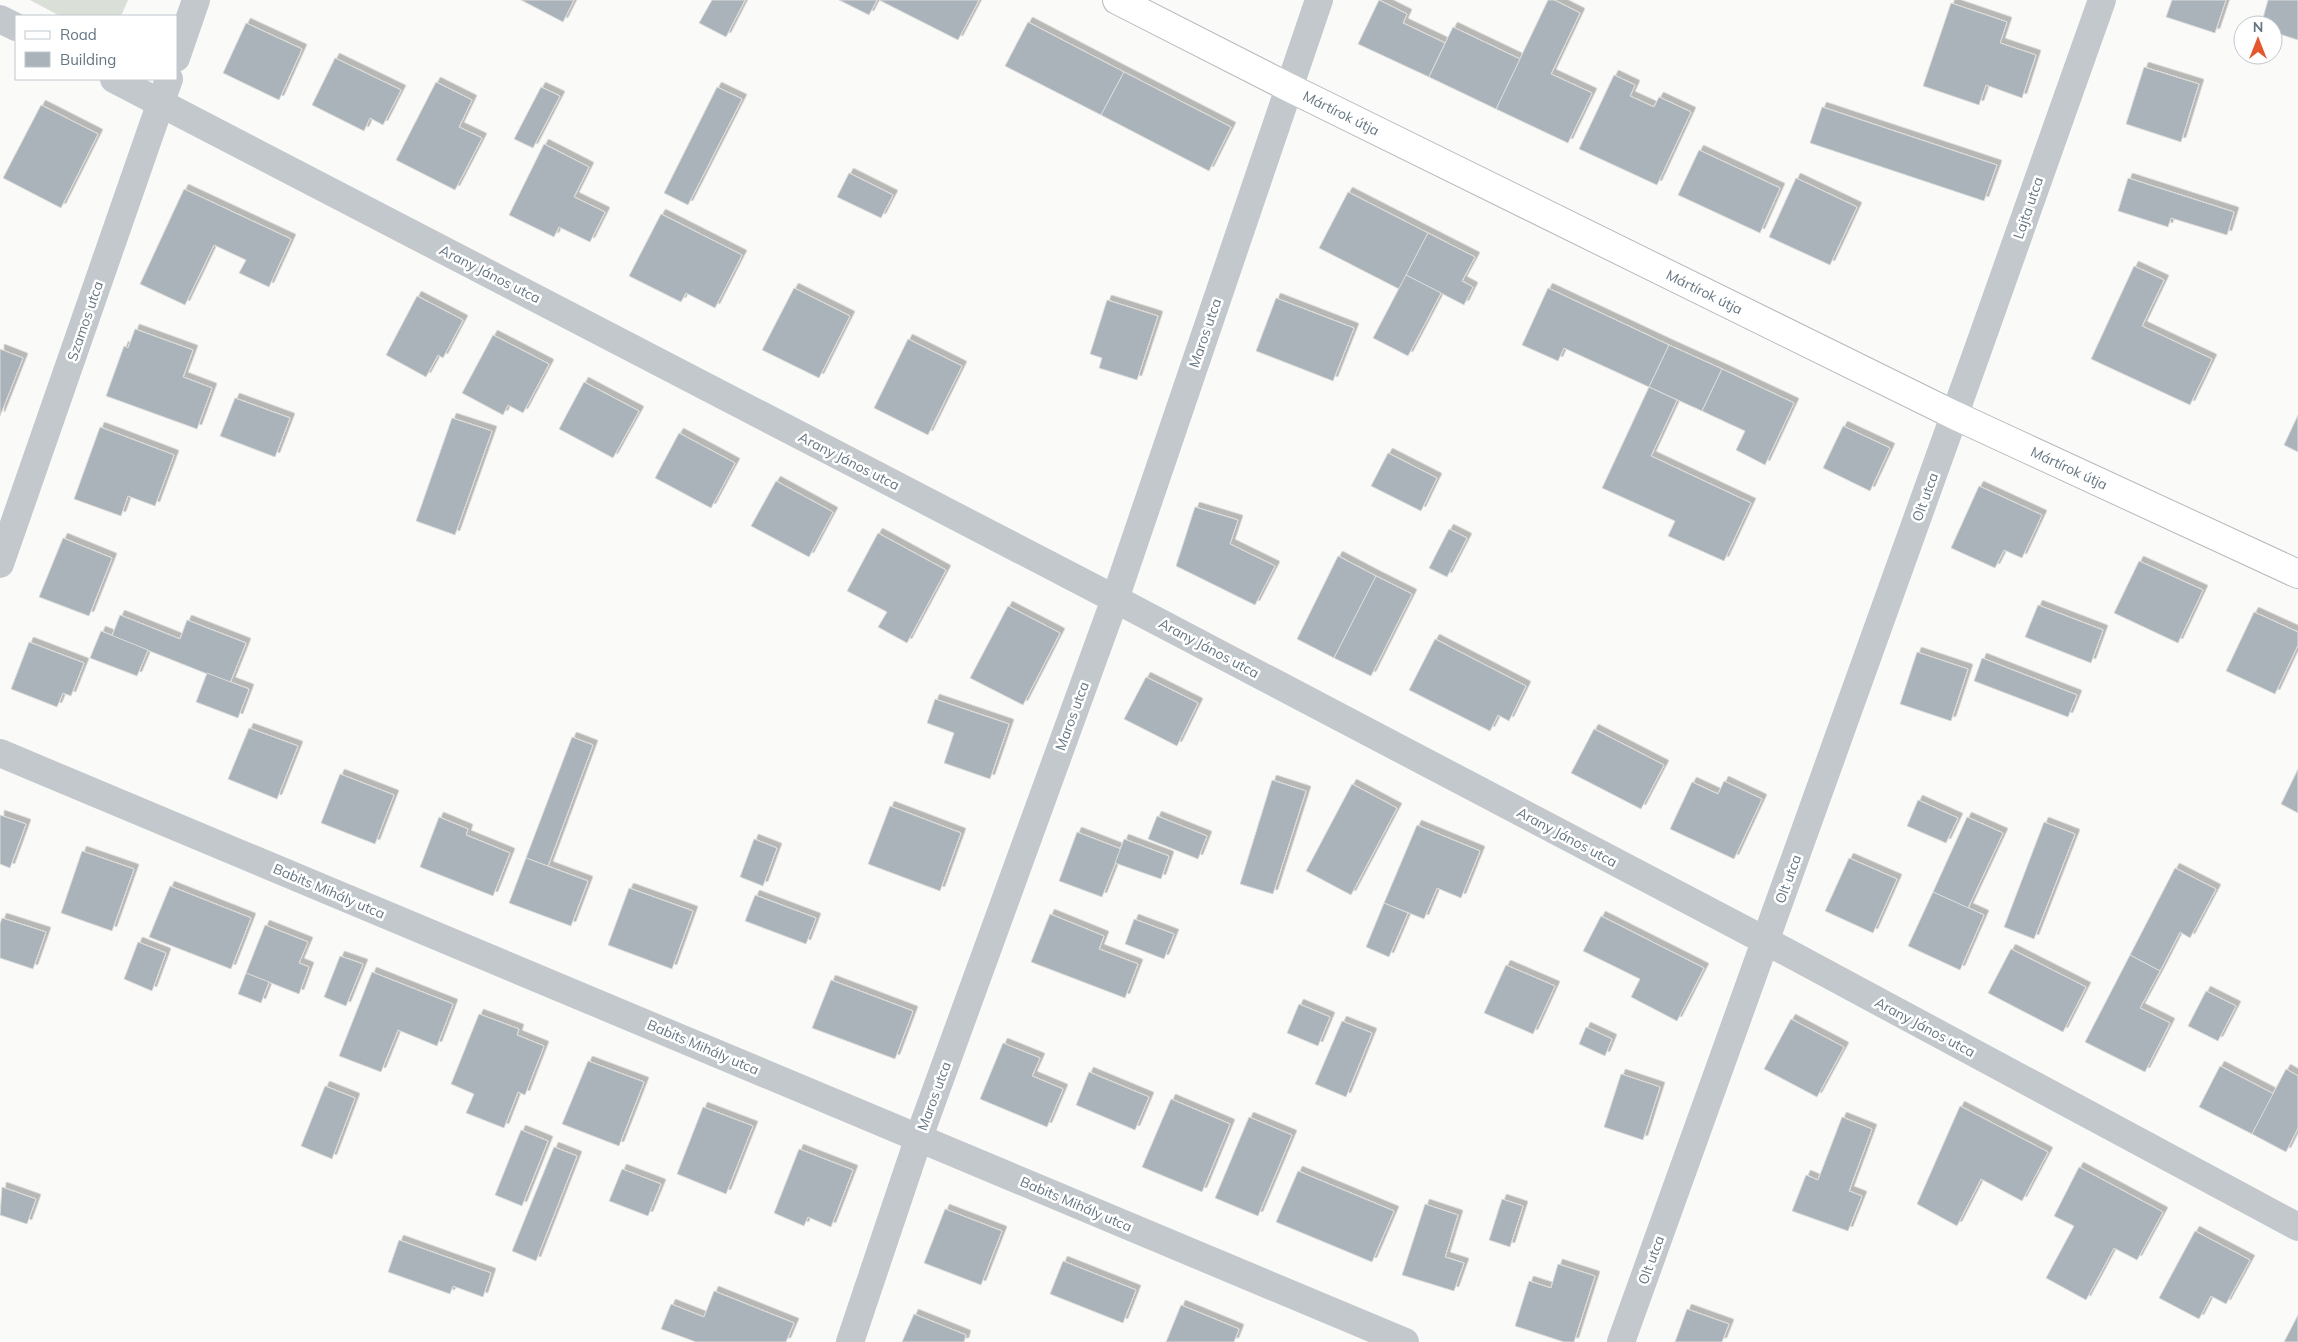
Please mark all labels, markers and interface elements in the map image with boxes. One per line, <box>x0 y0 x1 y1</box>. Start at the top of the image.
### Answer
legend <box>15 15 178 80</box>
north arrow <box>2233 15 2283 65</box>
text: N <box>2253 18 2263 36</box>
text: Road <box>60 25 97 44</box>
text: Building <box>60 50 116 69</box>
street label: Mártírok útja <box>1300 87 1382 139</box>
street label: Lajta utca <box>2009 175 2047 241</box>
street label: Arany János utca <box>436 241 544 307</box>
street label: Mártírok útja <box>1663 266 1745 318</box>
street label: Szamos utca <box>63 279 107 363</box>
street label: Maros utca <box>1185 296 1225 370</box>
street label: Arany János utca <box>795 428 903 494</box>
street label: Mártírok útja <box>2028 443 2110 494</box>
street label: Olt utca <box>1908 470 1942 524</box>
street label: Arany János utca <box>1156 614 1262 682</box>
street label: Maros utca <box>1051 679 1093 753</box>
street label: Arany János utca <box>1514 803 1620 871</box>
street label: Olt utca <box>1771 852 1805 906</box>
street label: Babits Mihály utca <box>270 859 388 923</box>
street label: Arany János utca <box>1872 993 1978 1061</box>
street label: Babits Mihály utca <box>644 1015 762 1079</box>
street label: Maros utca <box>913 1059 955 1133</box>
street label: Babits Mihály utca <box>1017 1172 1135 1236</box>
street label: Olt utca <box>1634 1233 1668 1287</box>

